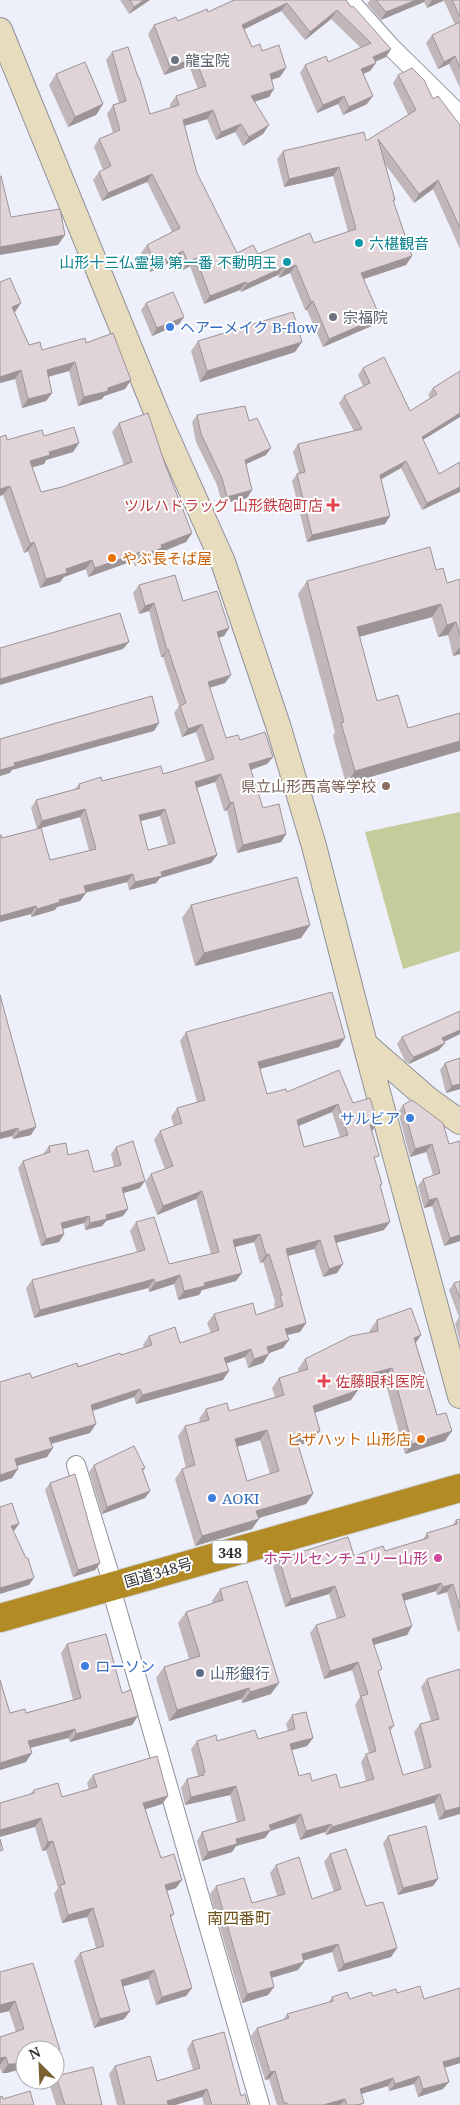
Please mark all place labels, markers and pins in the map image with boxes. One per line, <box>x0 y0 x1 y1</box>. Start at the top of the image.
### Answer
place label: 龍宝院 <box>185 50 230 70</box>
marker: 龍宝院 <box>169 54 181 66</box>
place label: 六椹観音 <box>369 233 429 253</box>
marker: 六椹観音 <box>353 237 365 249</box>
place label: 山形十三仏霊場 第一番 不動明王 <box>59 252 277 272</box>
marker: 山形十三仏霊場 第一番 不動明王 <box>281 256 293 268</box>
place label: 宗福院 <box>343 307 388 327</box>
marker: 宗福院 <box>327 311 339 323</box>
place label: ヘアーメイク B-flow <box>180 317 318 337</box>
marker: ヘアーメイク B-flow <box>164 321 176 333</box>
place label: ツルハドラッグ 山形鉄砲町店 <box>124 495 323 515</box>
marker: ツルハドラッグ 山形鉄砲町店 <box>327 499 339 511</box>
place label: やぶ長そば屋 <box>122 548 212 568</box>
marker: やぶ長そば屋 <box>106 552 118 564</box>
place label: 県立山形西高等学校 <box>241 776 376 796</box>
marker: 県立山形西高等学校 <box>380 780 392 792</box>
place label: サルビア <box>340 1108 400 1128</box>
marker: サルビア <box>404 1112 416 1124</box>
place label: 佐藤眼科医院 <box>335 1371 425 1391</box>
marker: 佐藤眼科医院 <box>317 1374 331 1388</box>
place label: ピザハット 山形店 <box>287 1429 411 1449</box>
marker: ピザハット 山形店 <box>415 1433 427 1445</box>
place label: AOKI <box>222 1488 259 1508</box>
marker: AOKI <box>206 1492 218 1504</box>
place label: ホテルセンチュリー山形 <box>263 1548 428 1568</box>
marker: ホテルセンチュリー山形 <box>432 1552 444 1564</box>
place label: ローソン <box>95 1656 155 1676</box>
marker: ローソン <box>79 1660 91 1672</box>
place label: 山形銀行 <box>210 1663 270 1683</box>
marker: 山形銀行 <box>194 1667 206 1679</box>

